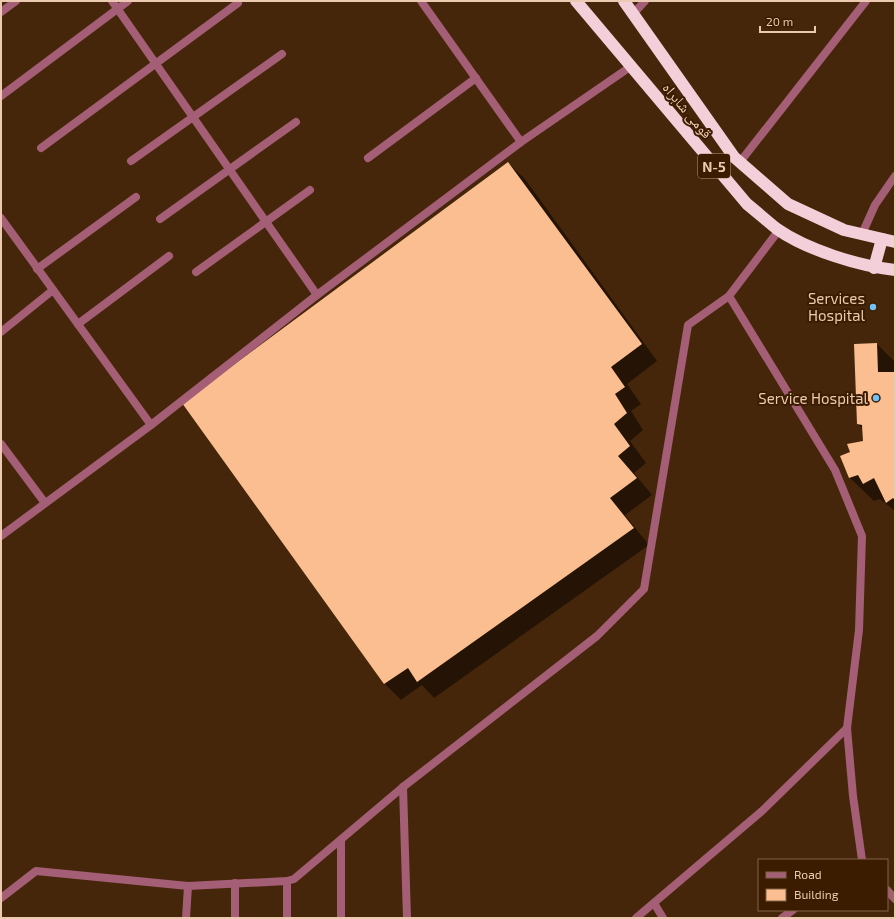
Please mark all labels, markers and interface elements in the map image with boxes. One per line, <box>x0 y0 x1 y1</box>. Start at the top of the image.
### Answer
scale bar <box>760 8 815 34</box>
text: 20 m <box>766 14 793 28</box>
street label: قومی شاہراہ <box>658 78 717 143</box>
road number: N-5 <box>698 154 730 178</box>
place label: Services Hospital <box>808 289 866 324</box>
marker: Services Hospital <box>868 302 878 312</box>
place label: Service Hospital <box>758 389 869 407</box>
marker: Service Hospital <box>871 393 881 403</box>
legend <box>758 859 888 911</box>
text: Road <box>794 867 822 881</box>
text: Building <box>794 887 839 901</box>

